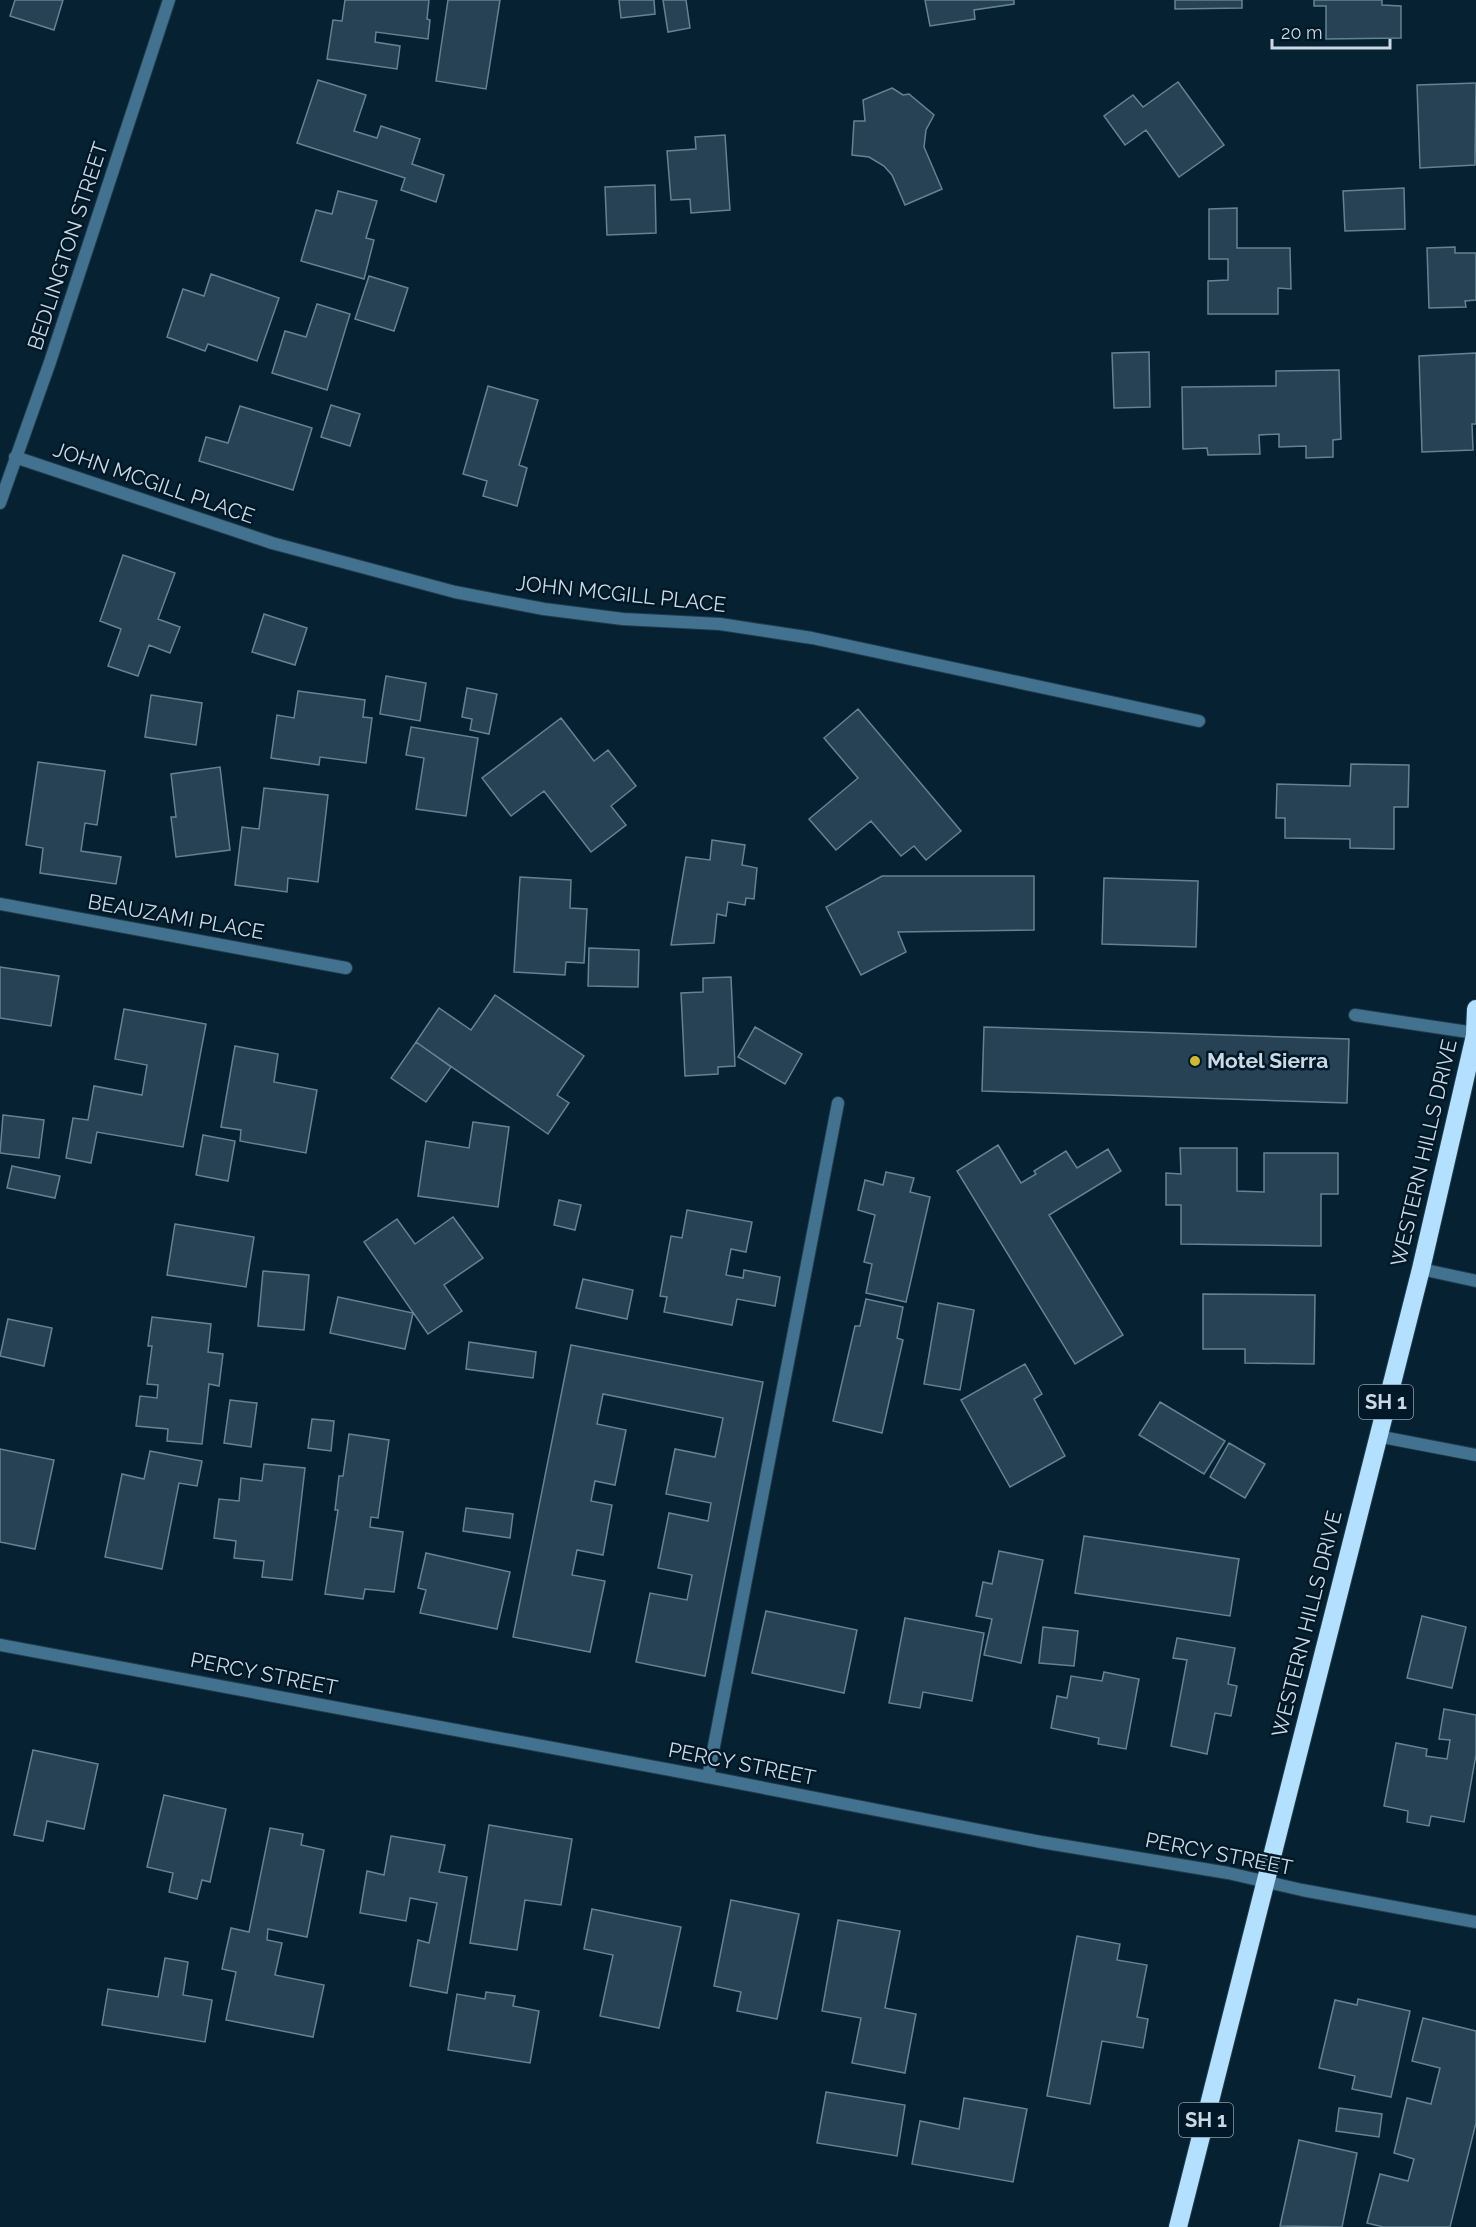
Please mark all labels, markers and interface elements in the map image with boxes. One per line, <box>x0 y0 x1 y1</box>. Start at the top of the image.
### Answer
scale bar <box>1272 12 1390 50</box>
text: 20 m <box>1281 22 1323 43</box>
street label: BEDLINGTON STREET <box>22 138 113 353</box>
street label: JOHN MCGILL PLACE <box>50 436 258 529</box>
street label: JOHN MCGILL PLACE <box>515 570 727 617</box>
street label: BEAUZAMI PLACE <box>86 889 266 944</box>
street label: WESTERN HILLS DRIVE <box>1385 1037 1462 1269</box>
place label: Motel Sierra <box>1207 1048 1328 1073</box>
marker: Motel Sierra <box>1188 1054 1202 1068</box>
road number: SH 1 <box>1359 1385 1413 1419</box>
street label: WESTERN HILLS DRIVE <box>1266 1508 1347 1740</box>
street label: PERCY STREET <box>188 1647 340 1700</box>
street label: PERCY STREET <box>666 1737 818 1790</box>
street label: PERCY STREET <box>1143 1827 1295 1880</box>
road number: SH 1 <box>1179 2103 1233 2137</box>

